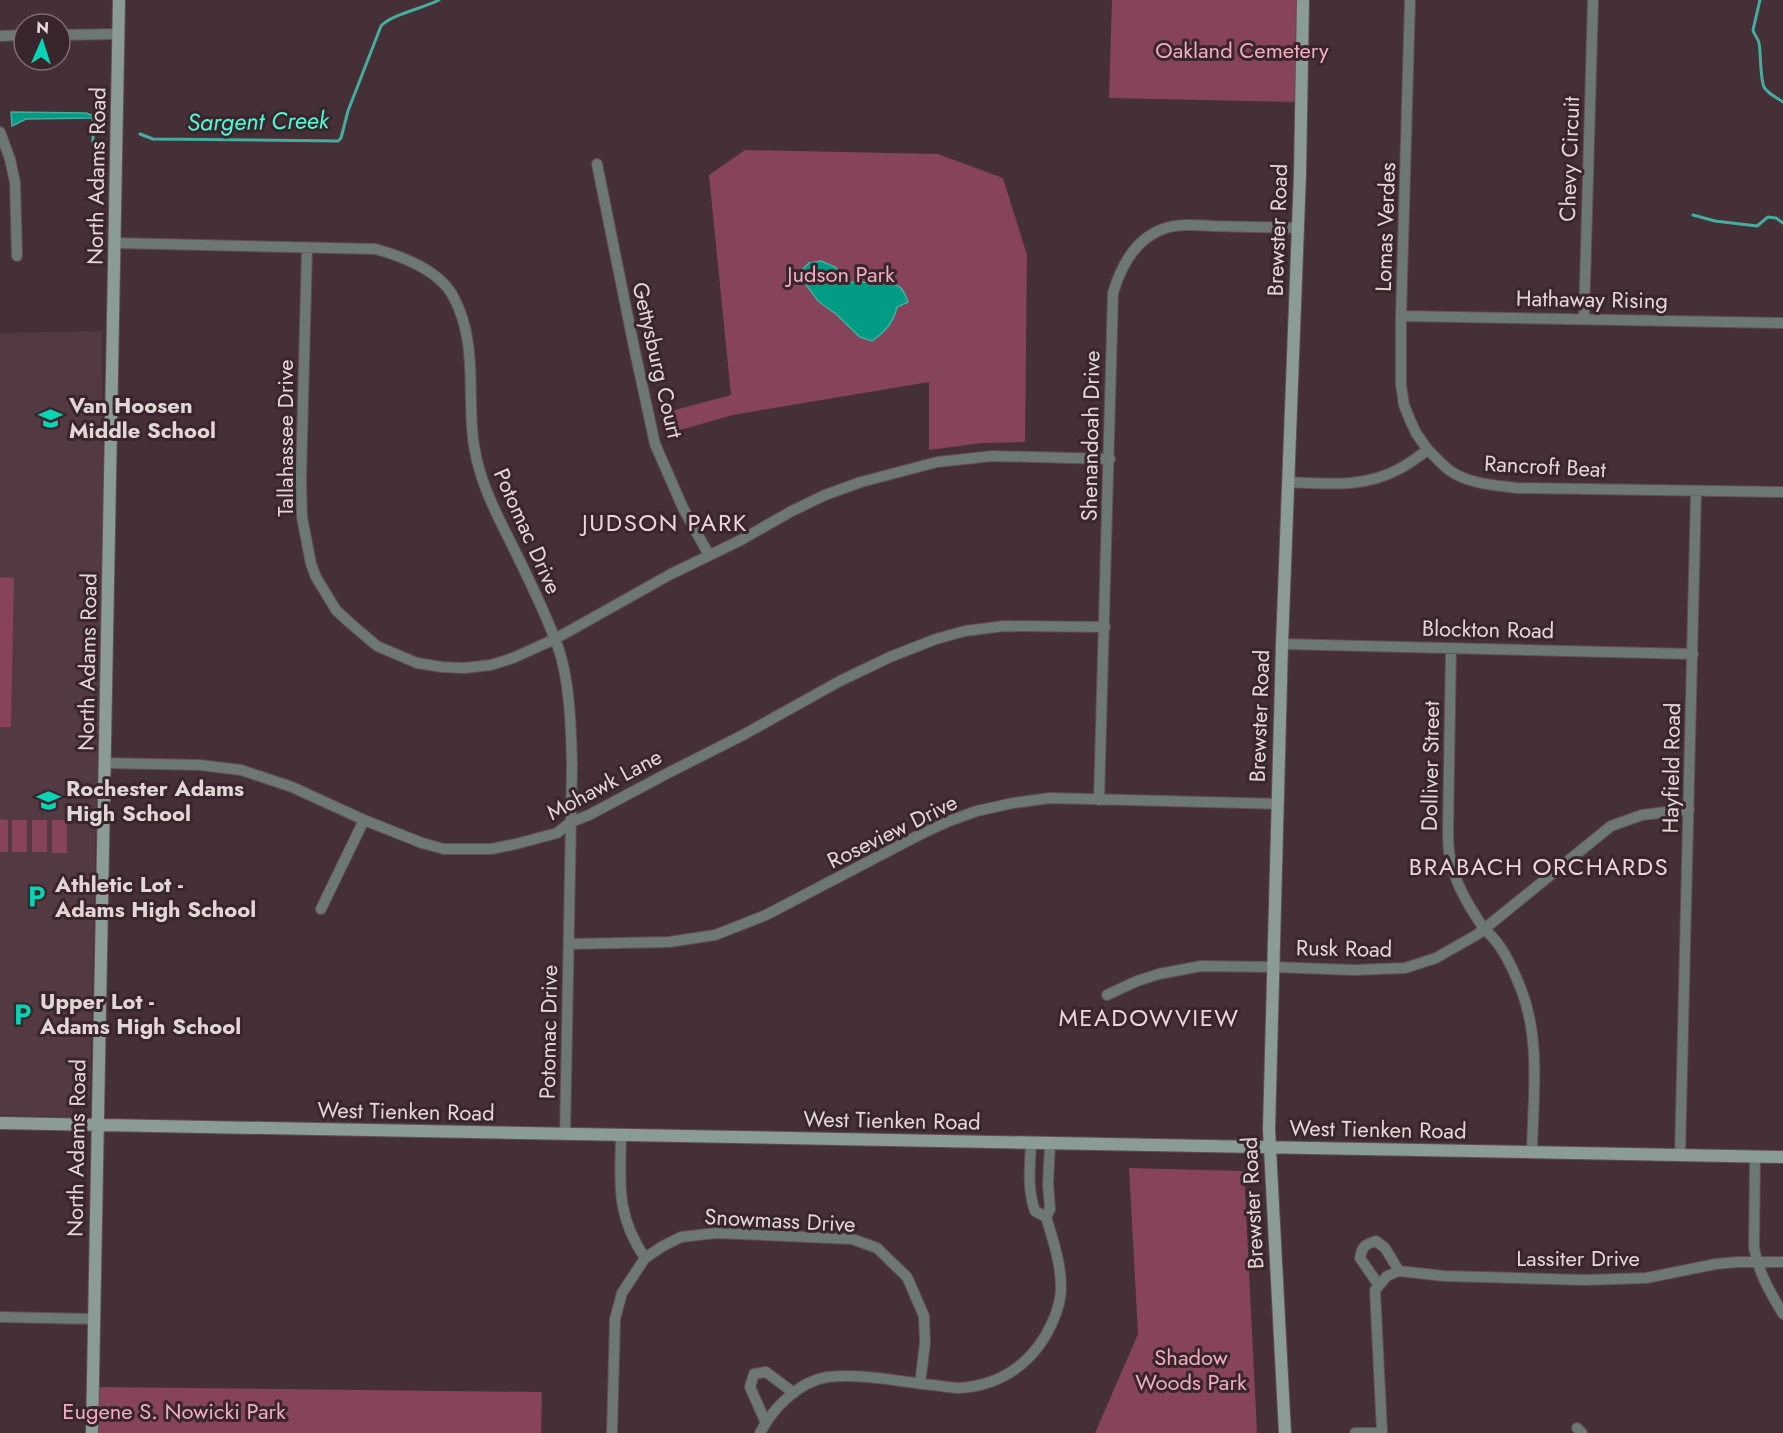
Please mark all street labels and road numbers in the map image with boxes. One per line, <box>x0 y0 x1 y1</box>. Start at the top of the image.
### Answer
street label: North Adams Road <box>78 87 114 265</box>
street label: Chevy Circuit <box>1551 95 1587 222</box>
street label: Lomas Verdes <box>1367 162 1403 292</box>
street label: Brewster Road <box>1259 163 1295 297</box>
street label: Gettysburg Court <box>624 279 692 442</box>
street label: Hathaway Rising <box>1516 282 1668 316</box>
street label: Shenandoah Drive <box>1073 350 1107 522</box>
street label: Tallahassee Drive <box>269 359 301 517</box>
street label: Rancroft Beat <box>1483 447 1607 485</box>
street label: Potomac Drive <box>486 463 570 599</box>
street label: North Adams Road <box>69 573 105 751</box>
street label: Blockton Road <box>1422 612 1554 646</box>
street label: Brewster Road <box>1241 649 1277 783</box>
street label: Dolliver Street <box>1413 700 1447 831</box>
street label: Hayfield Road <box>1654 702 1688 834</box>
street label: Mohawk Lane <box>541 740 667 828</box>
street label: Roseview Drive <box>822 786 962 876</box>
street label: Rusk Road <box>1295 931 1393 965</box>
street label: Potomac Drive <box>531 964 565 1100</box>
street label: North Adams Road <box>58 1059 94 1237</box>
street label: West Tienken Road <box>317 1093 495 1129</box>
street label: West Tienken Road <box>803 1102 981 1138</box>
street label: West Tienken Road <box>1289 1111 1467 1147</box>
street label: Brewster Road <box>1233 1136 1271 1270</box>
street label: Snowmass Drive <box>704 1200 856 1240</box>
street label: Lassiter Drive <box>1516 1242 1640 1274</box>

